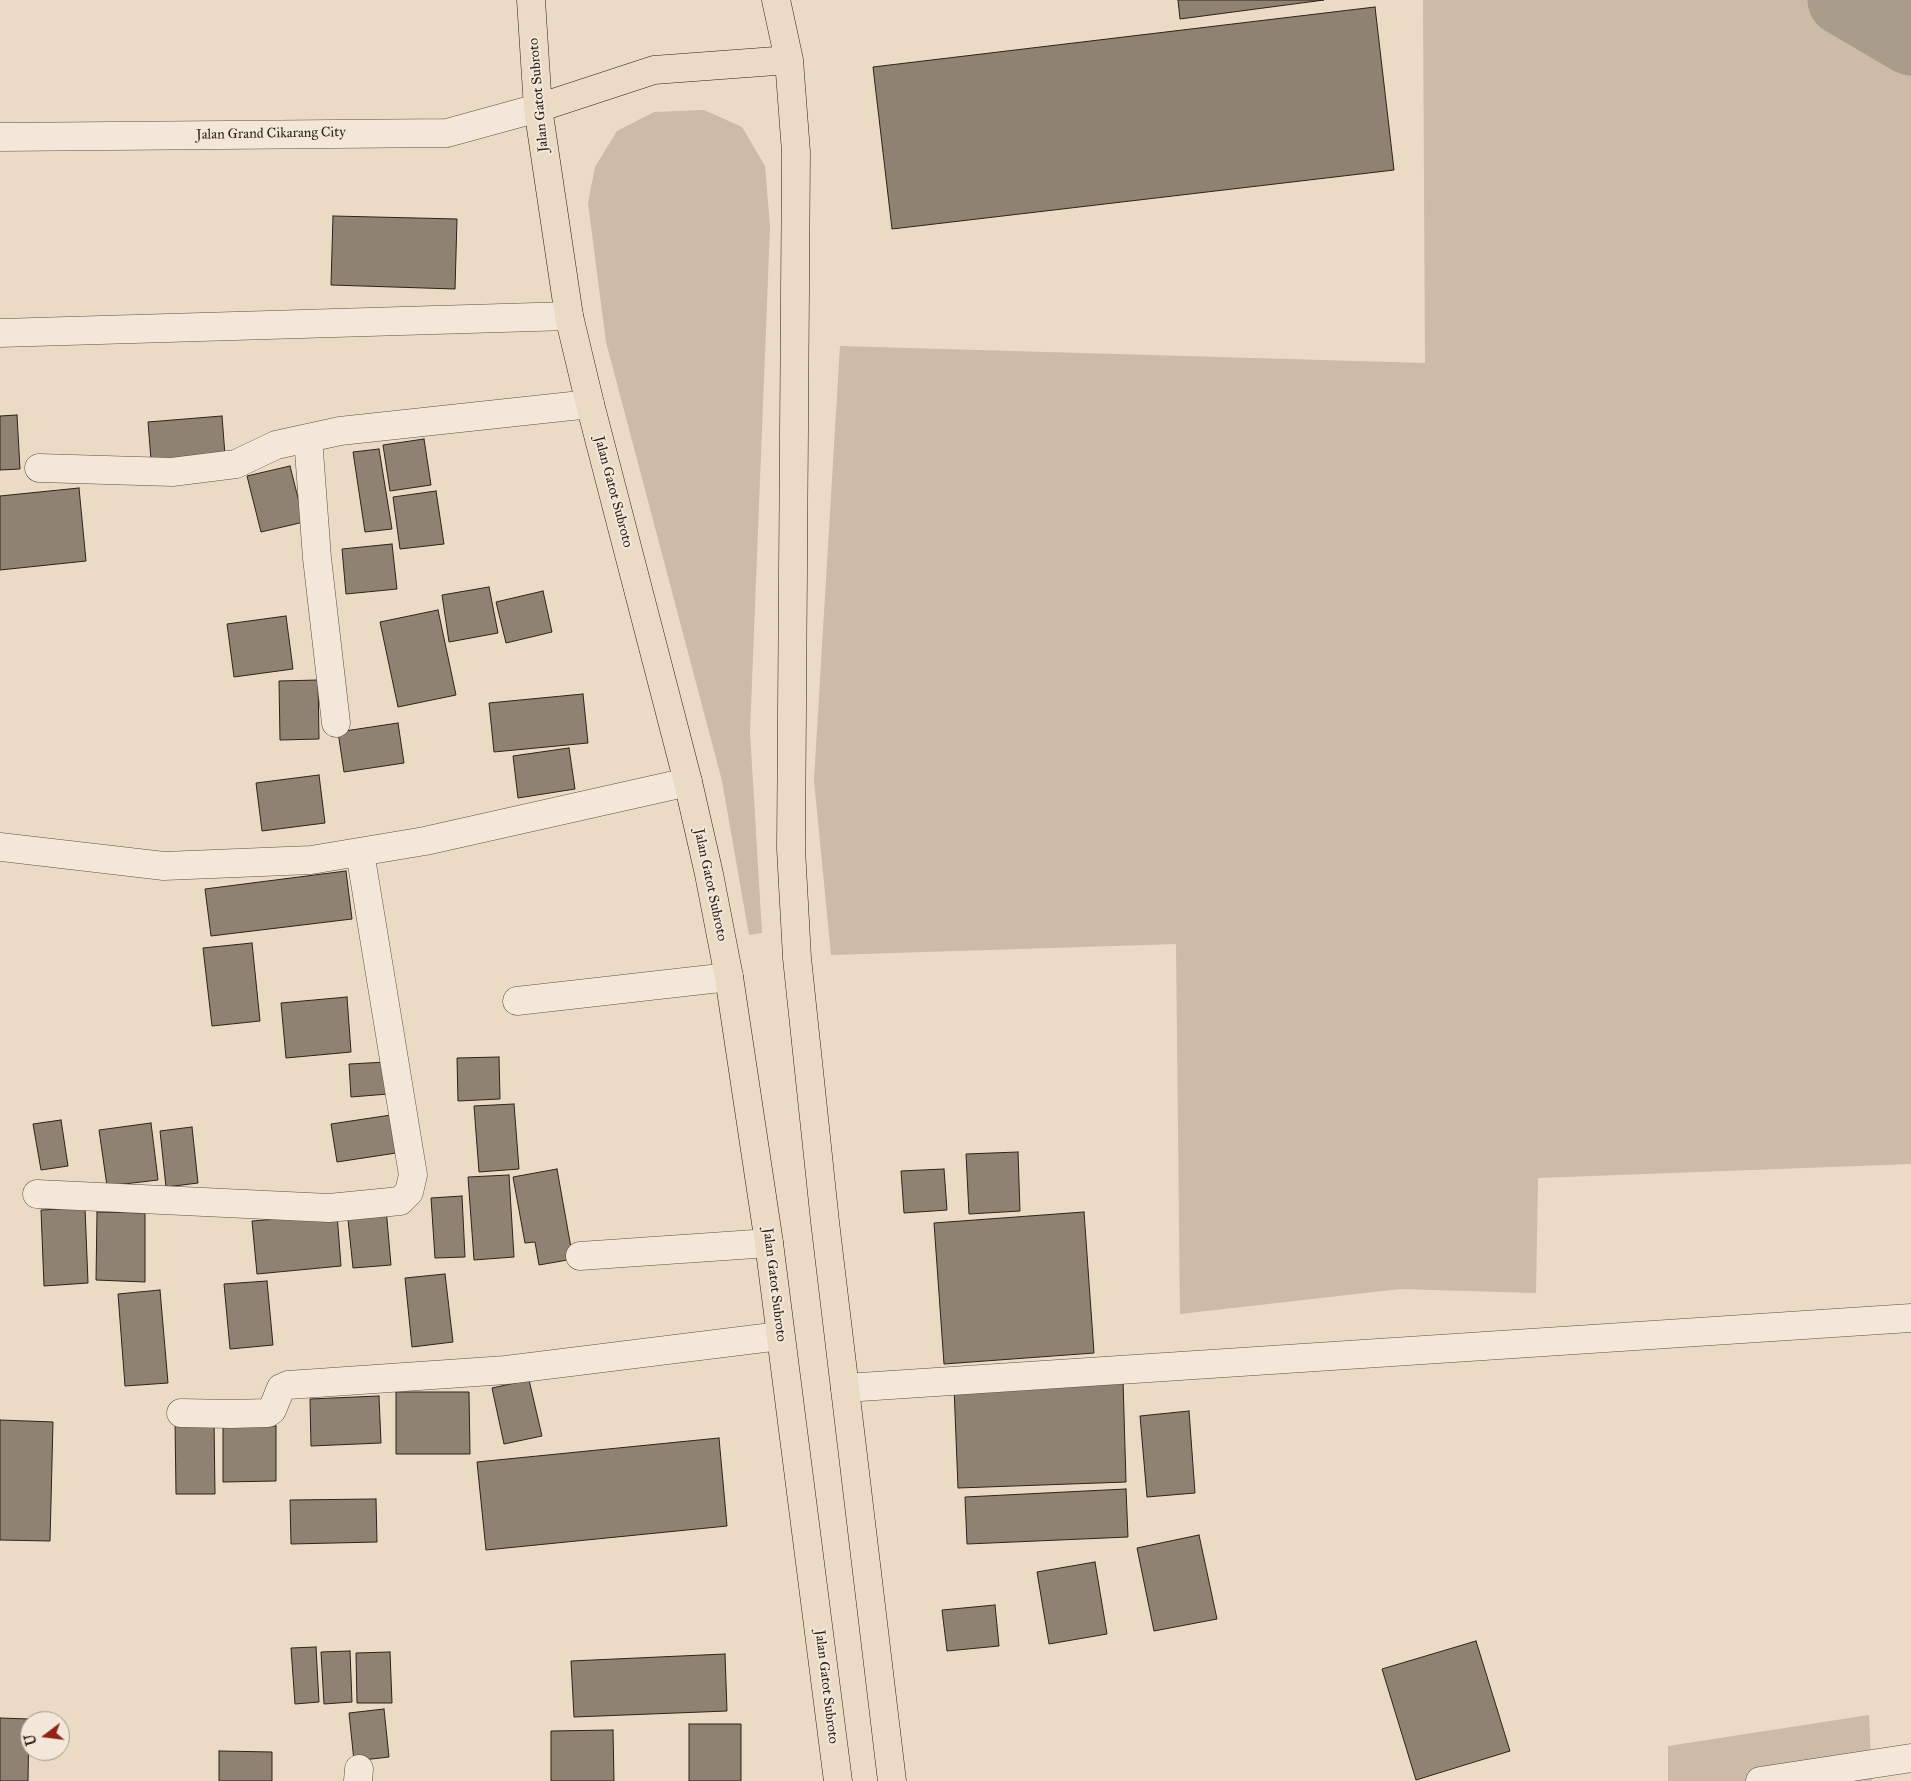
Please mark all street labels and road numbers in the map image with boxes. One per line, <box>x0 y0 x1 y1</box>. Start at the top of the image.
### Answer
street label: Jalan Gatot Subroto <box>526 37 552 153</box>
street label: Jalan Grand Cikarang City <box>196 124 346 144</box>
street label: Jalan Gatot Subroto <box>590 435 636 549</box>
street label: Jalan Gatot Subroto <box>690 827 730 943</box>
street label: Jalan Gatot Subroto <box>759 1227 789 1343</box>
street label: Jalan Gatot Subroto <box>811 1629 841 1745</box>

